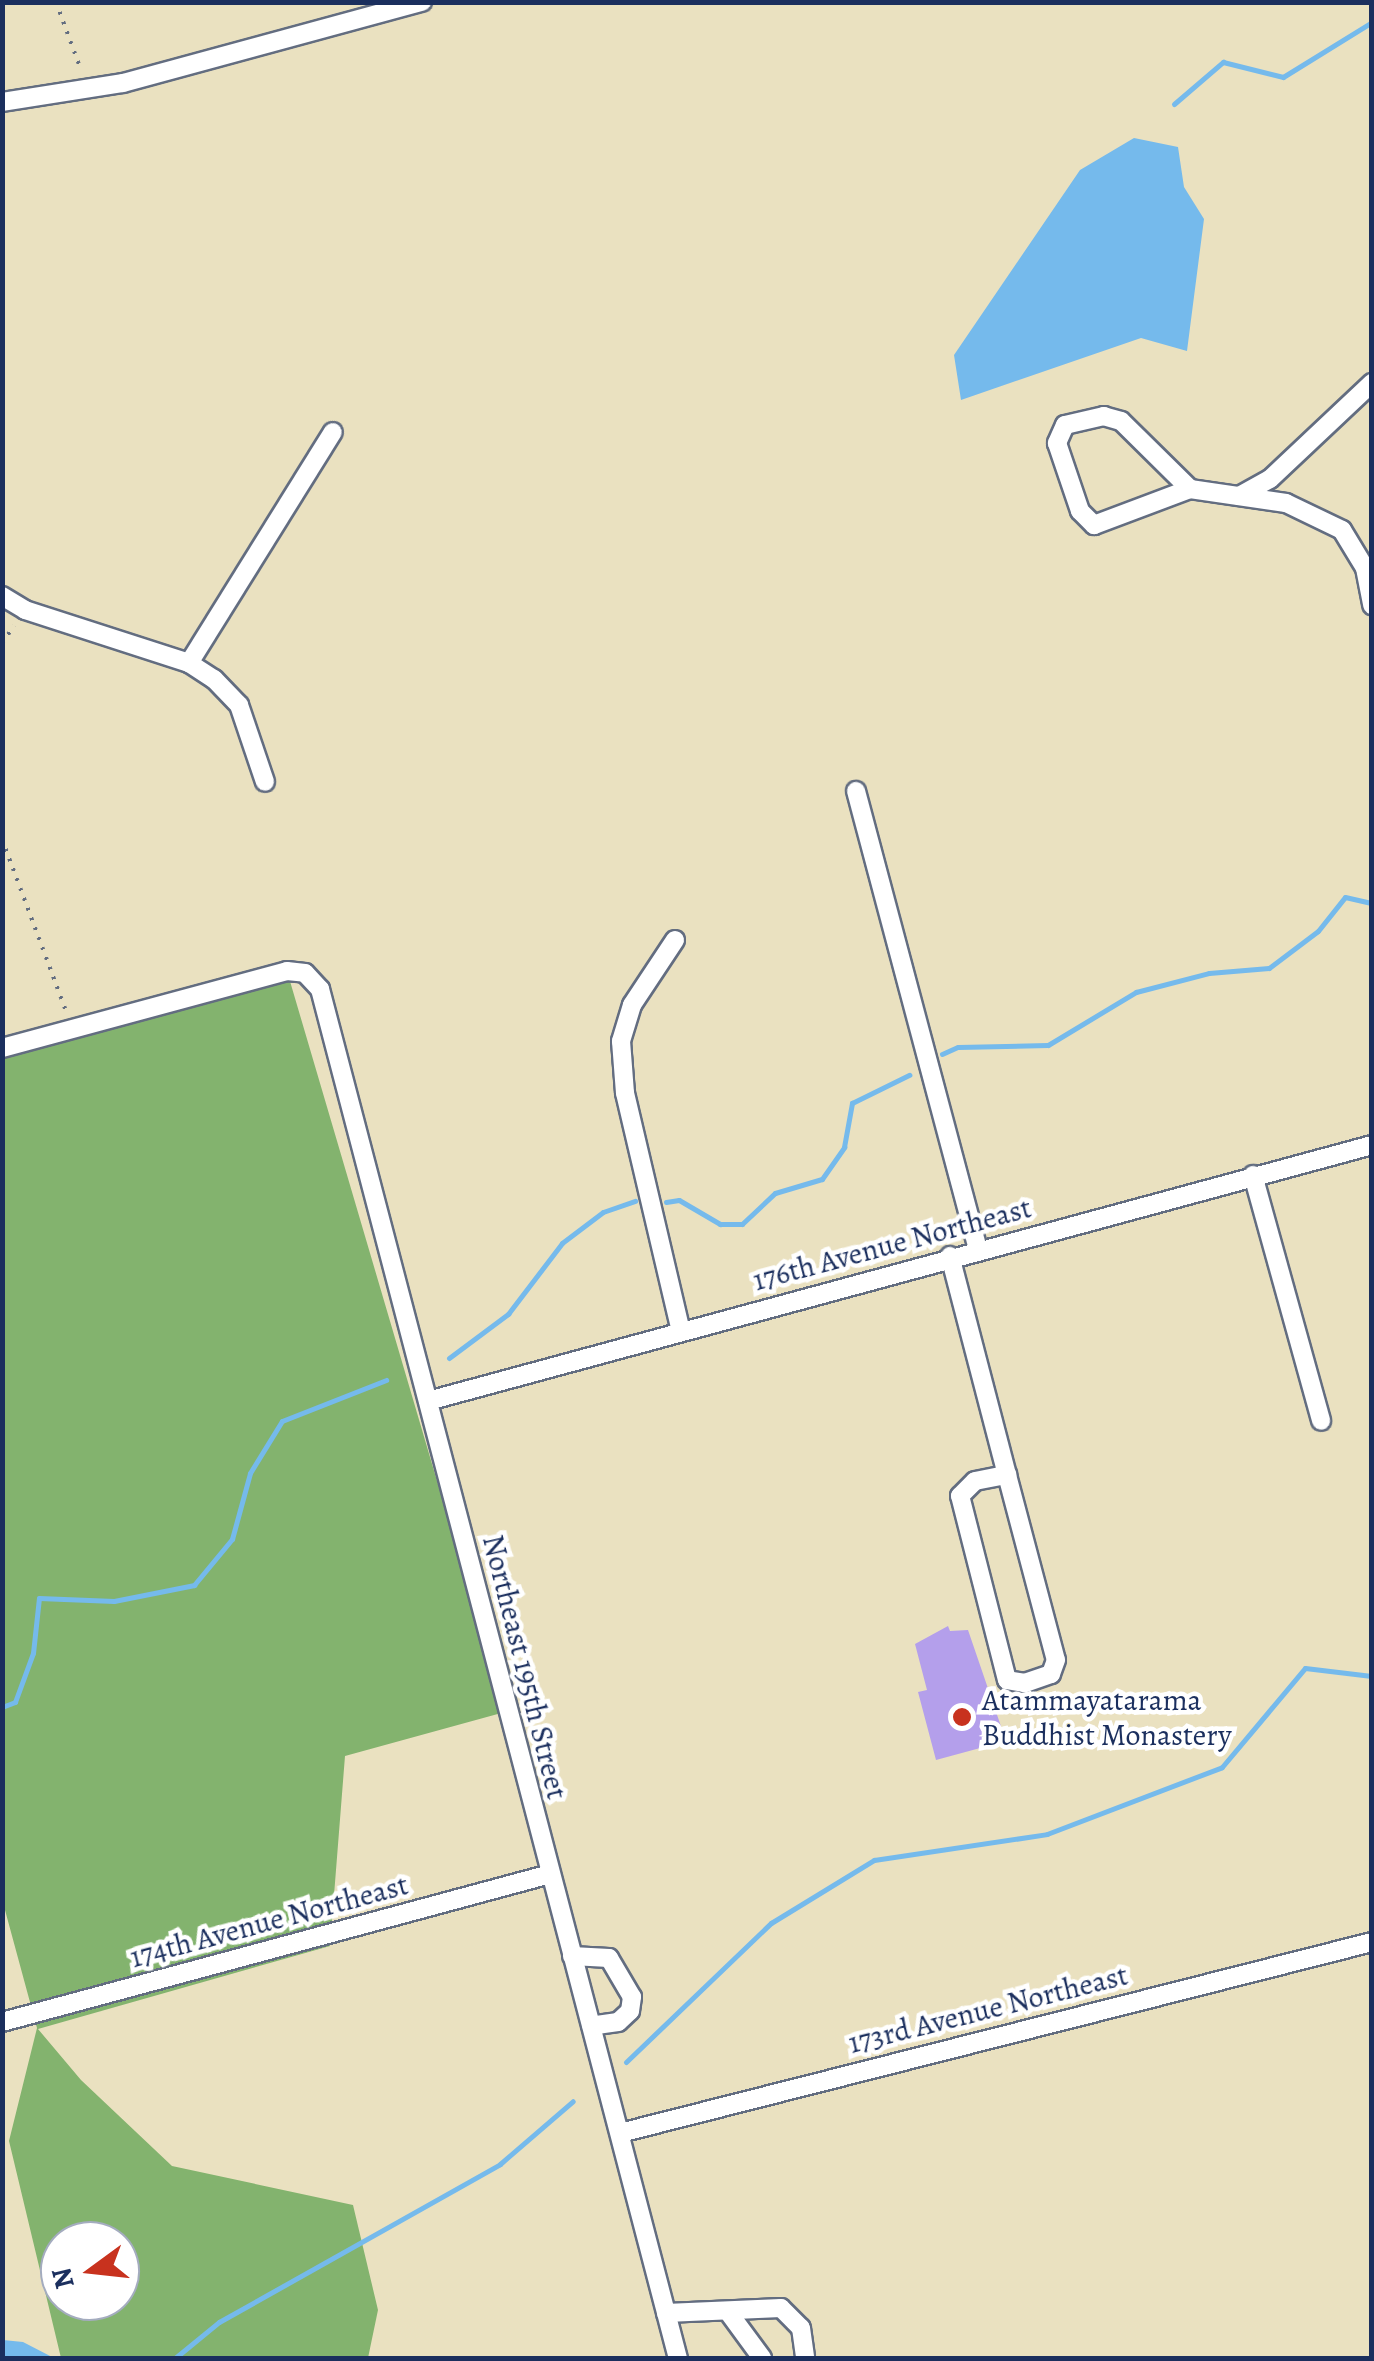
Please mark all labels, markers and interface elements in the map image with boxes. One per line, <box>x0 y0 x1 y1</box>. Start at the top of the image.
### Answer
street label: 176th Avenue Northeast <box>749 1190 1035 1298</box>
street label: Northeast 195th Street <box>475 1531 575 1803</box>
place label: Atammayatarama Buddhist Monastery <box>982 1682 1232 1752</box>
marker: Atammayatarama Buddhist Monastery <box>951 1706 973 1728</box>
street label: 174th Avenue Northeast <box>126 1867 412 1975</box>
street label: 173rd Avenue Northeast <box>845 1957 1131 2061</box>
north arrow <box>40 2221 140 2321</box>
text: N <box>42 2263 84 2293</box>

